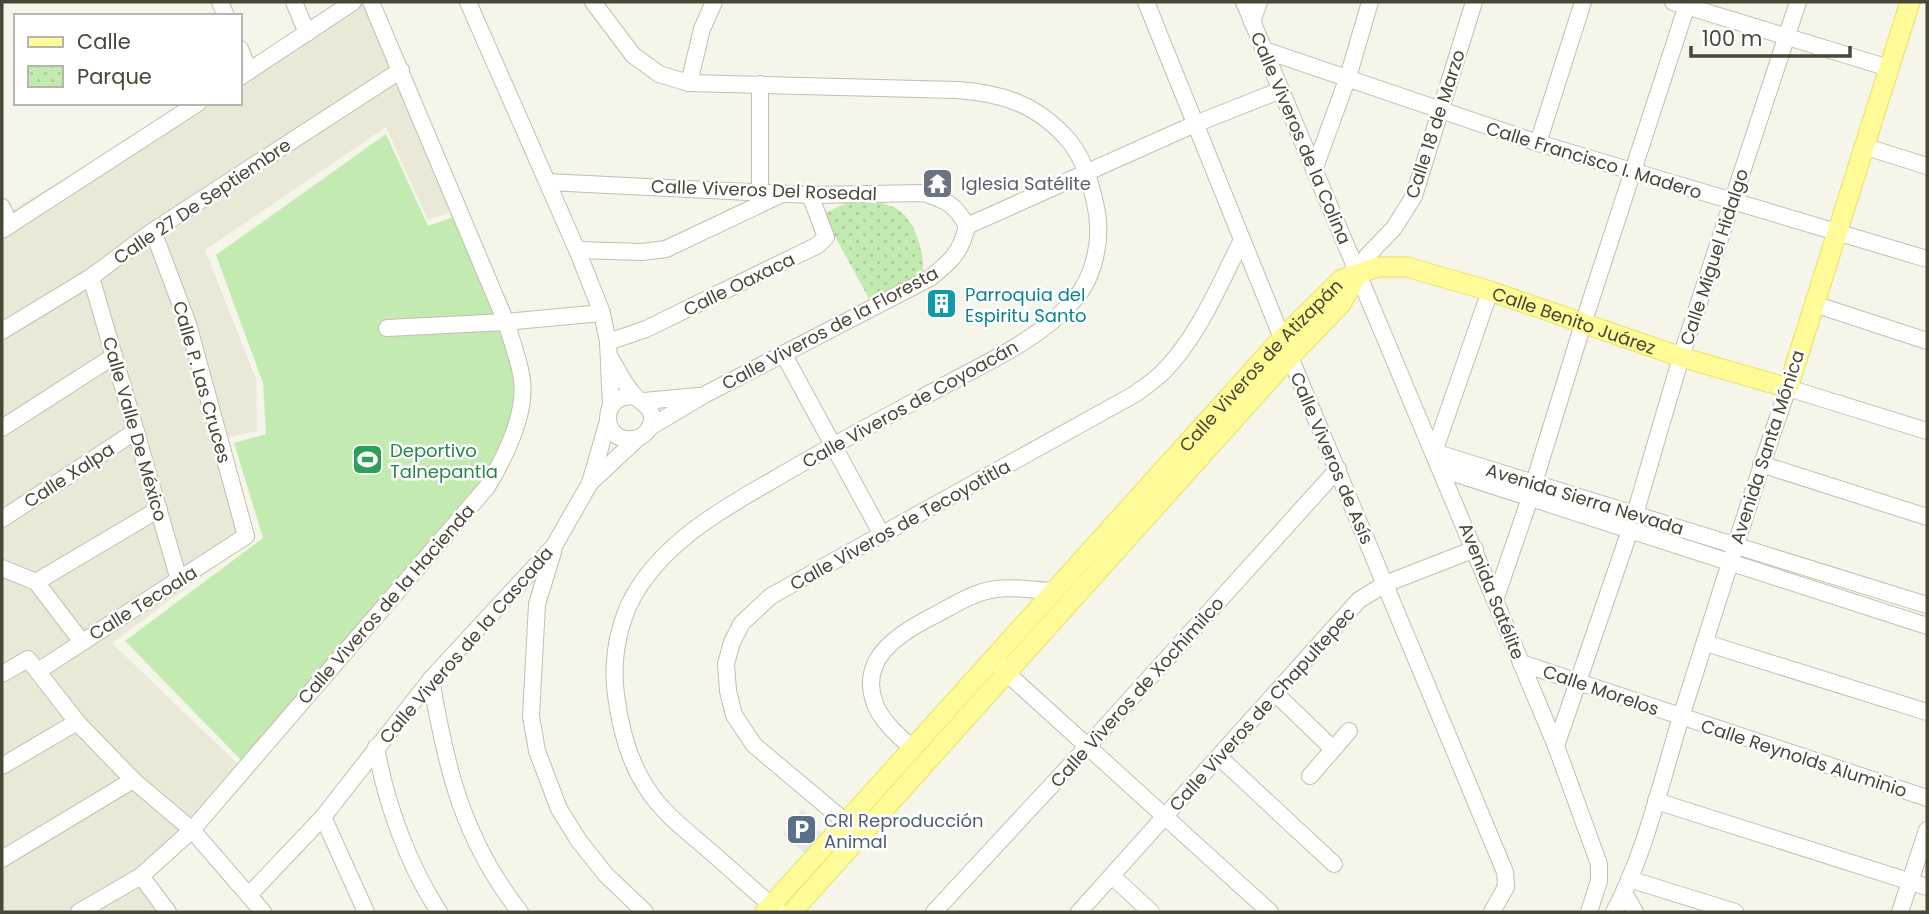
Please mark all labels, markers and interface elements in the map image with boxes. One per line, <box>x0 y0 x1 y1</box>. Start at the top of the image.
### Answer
legend <box>14 14 242 105</box>
scale bar <box>1691 14 1850 58</box>
text: 100 m <box>1702 24 1762 53</box>
text: Calle <box>77 27 131 56</box>
street label: Calle Viveros de la Colina <box>1245 28 1357 248</box>
street label: Calle 18 de Marzo <box>1399 46 1471 202</box>
text: Parque <box>77 62 152 91</box>
street label: Calle Francisco I. Madero <box>1483 115 1705 205</box>
street label: Calle 27 De Septiembre <box>108 132 296 270</box>
temple icon: Iglesia Satélite <box>921 166 955 200</box>
street label: Calle Miguel Hidalgo <box>1674 166 1754 348</box>
place label: Iglesia Satélite <box>961 171 1091 196</box>
street label: Calle Viveros Del Rosedal <box>651 174 877 206</box>
street label: Calle Oaxaca <box>679 246 799 322</box>
street label: Calle Viveros de la Floresta <box>717 260 943 396</box>
street label: Calle Viveros de Atizapán <box>1173 273 1348 457</box>
street label: Calle Benito Juárez <box>1489 280 1659 360</box>
place label: Parroquia del Espiritu Santo <box>965 282 1087 328</box>
building icon: Parroquia del Espiritu Santo <box>925 287 959 321</box>
street label: Calle P. Las Cruces <box>167 298 237 466</box>
street label: Calle Valle De México <box>97 334 173 524</box>
street label: Calle Viveros de Coyoacán <box>798 334 1022 474</box>
street label: Avenida Santa Mónica <box>1724 347 1810 547</box>
street label: Calle Viveros de Asís <box>1284 368 1380 548</box>
street label: Calle Xalpa <box>19 436 119 514</box>
place label: Deportivo Talnepantla <box>390 438 498 484</box>
sports icon: Deportivo Talnepantla <box>350 443 384 477</box>
street label: Calle Viveros de Tecoyotitla <box>785 454 1015 596</box>
street label: Avenida Sierra Nevada <box>1483 457 1687 541</box>
street label: Calle Viveros de la Hacienda <box>292 499 480 709</box>
street label: Avenida Satélite <box>1453 519 1531 663</box>
street label: Calle Viveros de la Cascada <box>373 541 559 749</box>
street label: Calle Tecoala <box>84 560 202 646</box>
street label: Calle Viveros de Xochimilco <box>1044 591 1230 793</box>
street label: Calle Viveros de Chapultepec <box>1163 601 1361 817</box>
street label: Calle Morelos <box>1540 658 1662 722</box>
street label: Calle Reynolds Aluminio <box>1698 713 1910 803</box>
place label: CRI Reproducción Animal <box>824 808 984 854</box>
parking icon: CRI Reproducción Animal <box>784 813 818 847</box>

